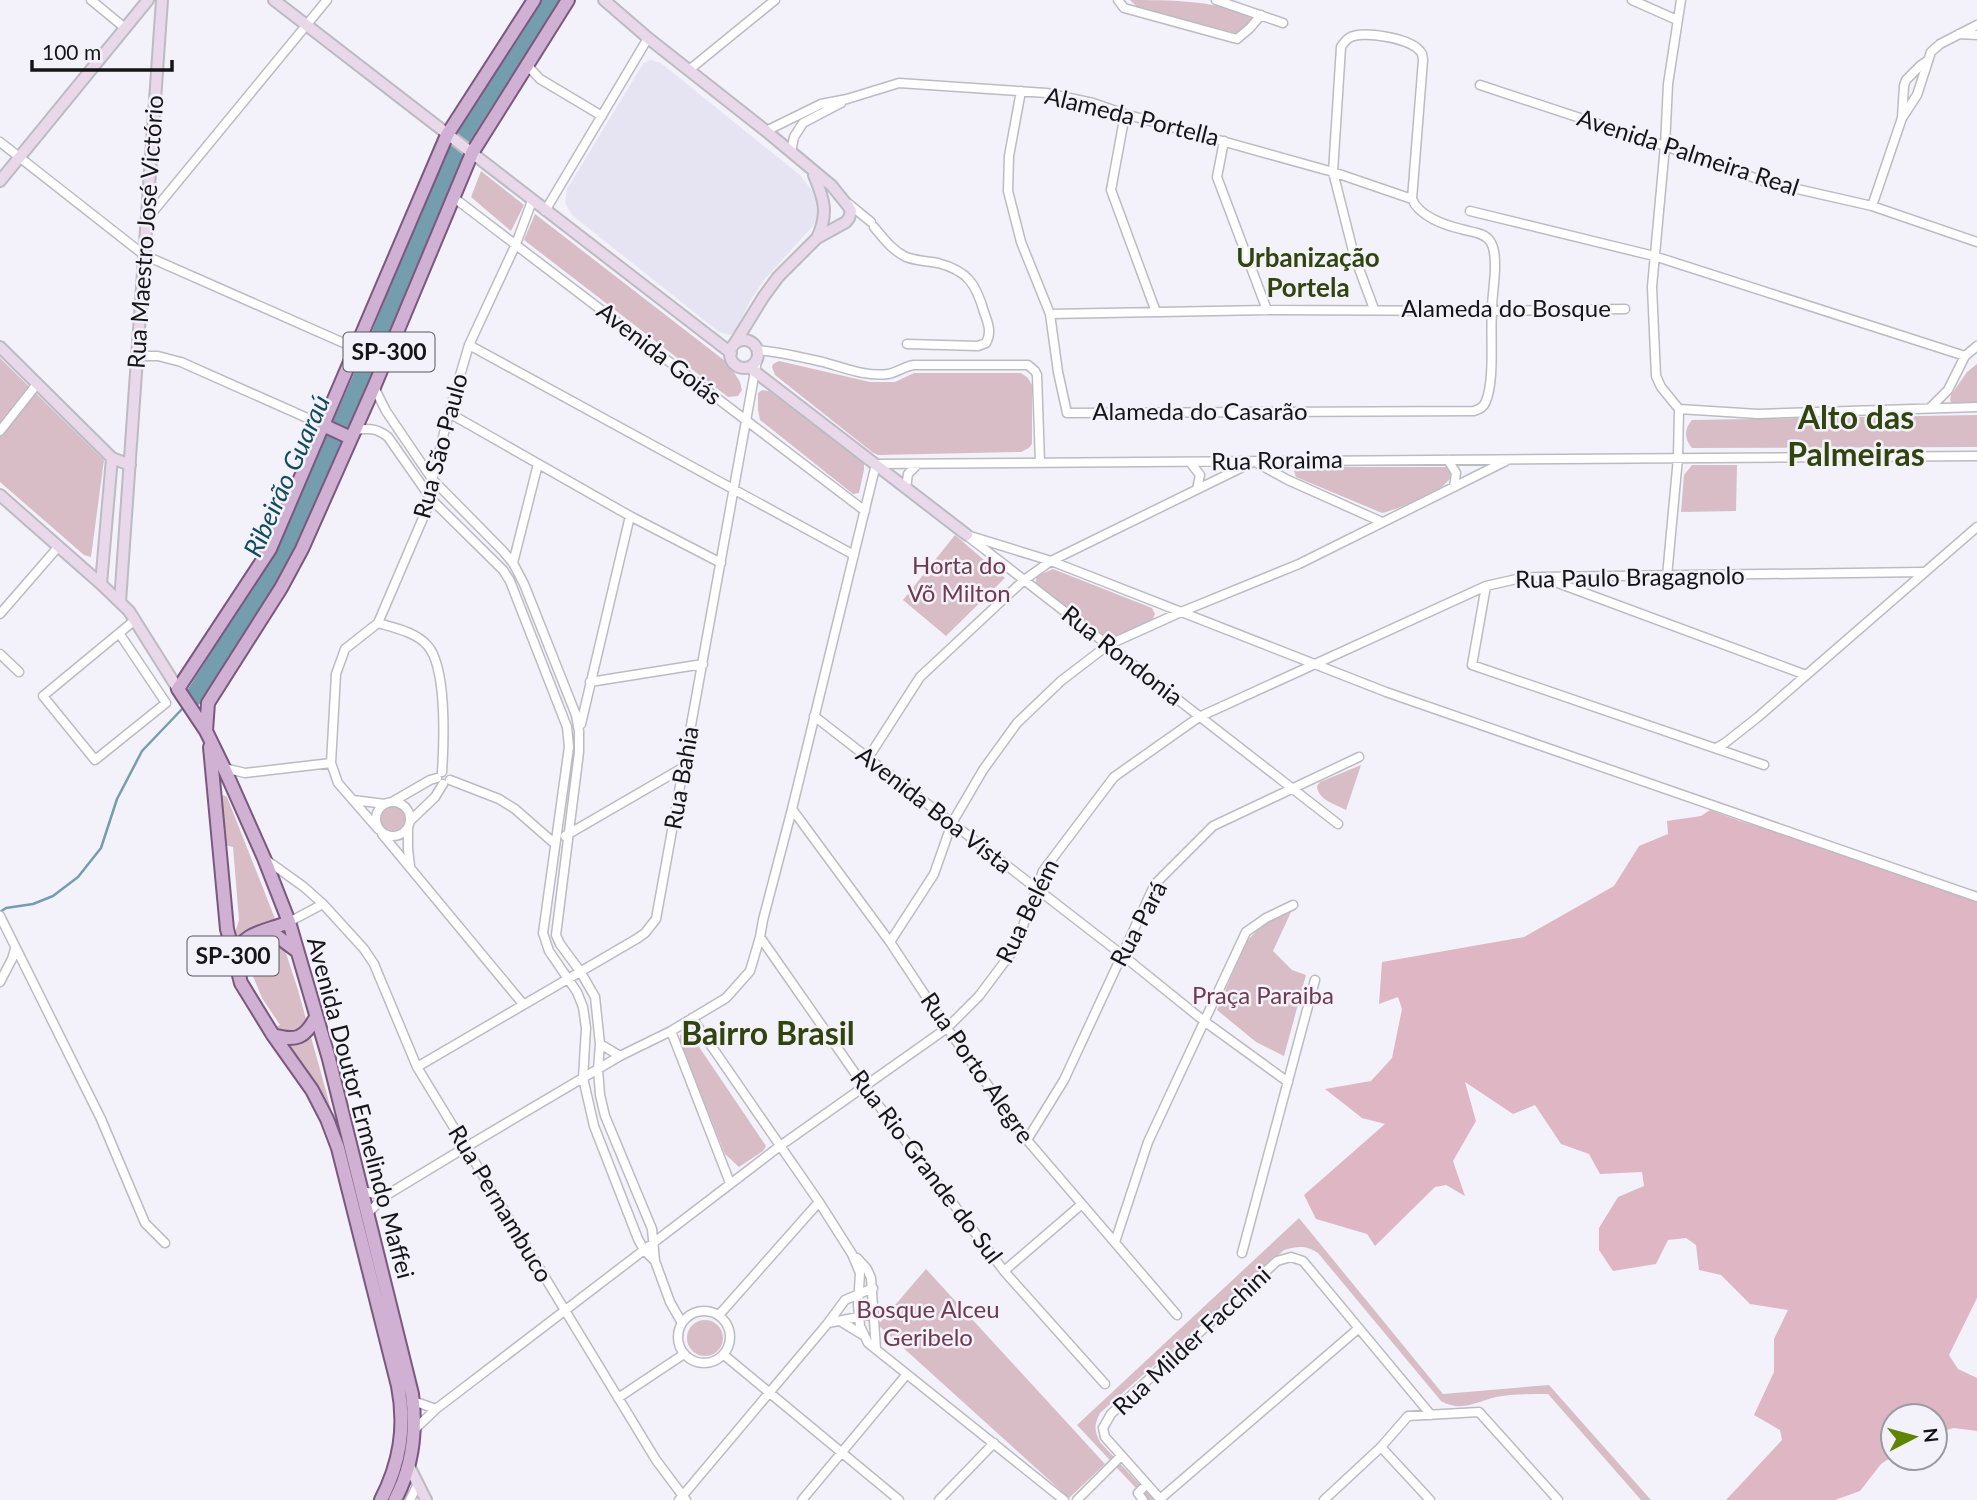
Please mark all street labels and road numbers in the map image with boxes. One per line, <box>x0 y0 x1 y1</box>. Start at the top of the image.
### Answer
street label: Alameda Portella <box>1042 80 1222 151</box>
street label: Rua Maestro José Victório <box>120 94 169 370</box>
street label: Avenida Palmeira Real <box>1574 102 1803 201</box>
street label: Alameda do Bosque <box>1401 293 1611 322</box>
street label: Avenida Goiás <box>592 295 728 410</box>
road number: SP-300 <box>344 332 434 372</box>
street label: Rua São Paulo <box>406 370 473 521</box>
street label: Alameda do Casarão <box>1092 396 1308 425</box>
street label: Rua Roraima <box>1211 444 1343 475</box>
street label: Rua Paulo Bragagnolo <box>1515 560 1745 593</box>
street label: Rua Rondonia <box>1057 599 1189 711</box>
street label: Rua Bahia <box>657 724 704 832</box>
street label: Avenida Boa Vista <box>851 739 1019 879</box>
street label: Rua Belém <box>989 854 1064 967</box>
street label: Rua Pará <box>1103 876 1172 971</box>
street label: Avenida Doutor Ermelindo Maffei <box>302 934 421 1282</box>
road number: SP-300 <box>188 937 278 976</box>
street label: Rua Porto Alegre <box>915 986 1041 1148</box>
street label: Rua Rio Grande do Sul <box>845 1064 1009 1269</box>
street label: Rua Pernambuco <box>443 1120 560 1287</box>
street label: Rua Milder Facchini <box>1106 1259 1276 1420</box>

